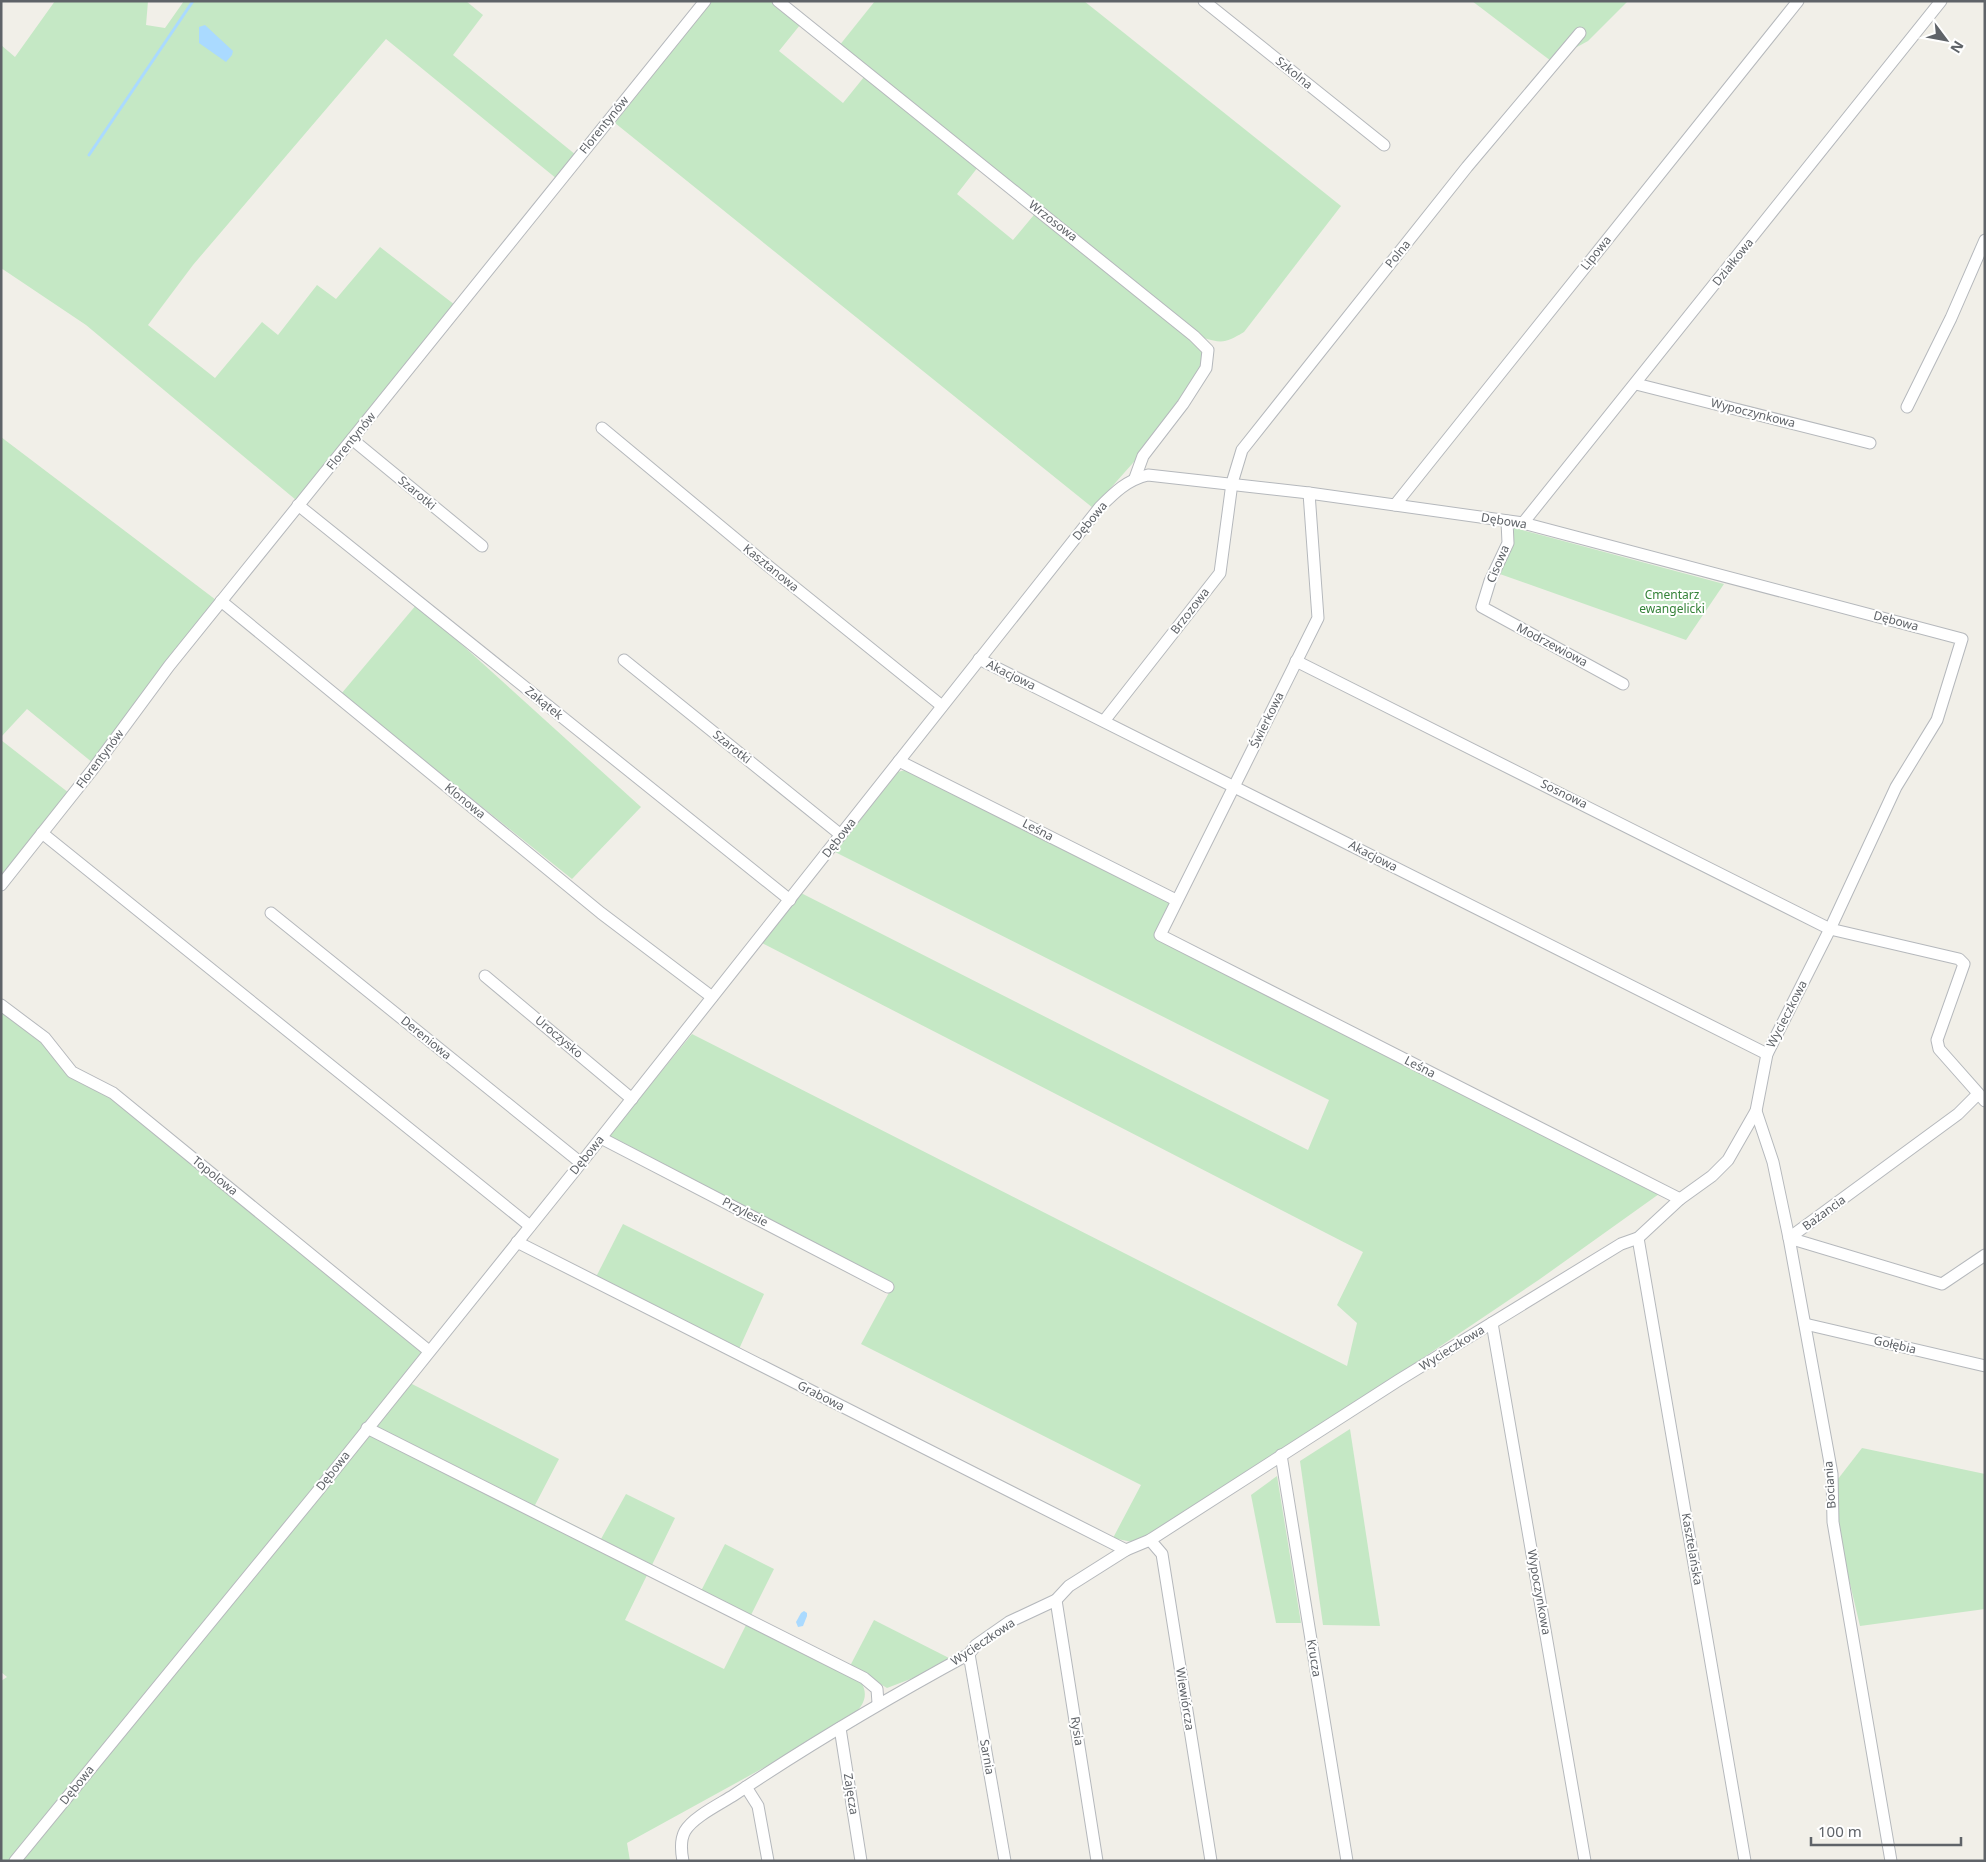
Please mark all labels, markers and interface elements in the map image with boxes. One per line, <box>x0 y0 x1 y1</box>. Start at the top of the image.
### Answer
north arrow <box>1921 15 1971 65</box>
text: N <box>1946 37 1969 57</box>
street label: Szkolna <box>1272 52 1316 93</box>
street label: Florentynów <box>575 92 633 157</box>
street label: Wrzosowa <box>1025 196 1081 245</box>
street label: Lipowa <box>1576 232 1615 274</box>
street label: Działkowa <box>1708 234 1757 289</box>
street label: Polna <box>1381 236 1414 271</box>
street label: Wypoczynkowa <box>1709 394 1797 431</box>
street label: Florentynów <box>322 408 380 473</box>
street label: Szarotki <box>395 472 440 514</box>
street label: Dębowa <box>1068 498 1111 544</box>
street label: Dębowa <box>1480 509 1528 533</box>
street label: Kasztanowa <box>740 540 803 595</box>
street label: Cisowa <box>1482 542 1513 585</box>
street label: Brzozowa <box>1166 584 1213 637</box>
park label: Cmentarz ewangelicki <box>1639 586 1705 617</box>
street label: Dębowa <box>1872 606 1921 635</box>
street label: Modrzewiowa <box>1514 619 1591 670</box>
street label: Akacjowa <box>984 655 1039 694</box>
street label: Zakątek <box>522 682 567 724</box>
street label: Świerkowa <box>1246 689 1287 751</box>
street label: Florentynów <box>72 725 128 792</box>
street label: Szarotki <box>710 726 755 767</box>
street label: Sosnowa <box>1538 775 1591 812</box>
street label: Klonowa <box>441 779 489 822</box>
street label: Dębowa <box>818 814 859 861</box>
street label: Leśna <box>1020 815 1057 845</box>
street label: Akacjowa <box>1346 836 1401 875</box>
street label: Wycieczkowa <box>1762 977 1811 1051</box>
street label: Dereniowa <box>397 1012 455 1063</box>
street label: Uroczysko <box>532 1012 587 1062</box>
street label: Leśna <box>1402 1052 1439 1082</box>
street label: Dębowa <box>566 1131 608 1178</box>
street label: Topolowa <box>189 1152 242 1199</box>
street label: Bażancia <box>1799 1191 1849 1234</box>
street label: Przylesie <box>719 1193 771 1230</box>
street label: Wycieczkowa <box>1416 1321 1488 1374</box>
street label: Gołębia <box>1872 1331 1918 1358</box>
street label: Grabowa <box>795 1376 848 1415</box>
street label: Dębowa <box>312 1447 353 1494</box>
street label: Bociania <box>1819 1461 1840 1510</box>
street label: Kasztelańska <box>1678 1512 1707 1586</box>
street label: Wypoczynkowa <box>1524 1548 1555 1636</box>
street label: Wycieczkowa <box>947 1614 1018 1669</box>
street label: Krucza <box>1303 1638 1326 1678</box>
street label: Wiewiórcza <box>1172 1666 1199 1732</box>
street label: Rysia <box>1067 1715 1088 1747</box>
street label: Sarnia <box>976 1738 999 1776</box>
street label: Dębowa <box>56 1761 98 1808</box>
street label: Zajęcza <box>840 1772 863 1816</box>
scale bar <box>1811 1814 1961 1846</box>
text: 100 m <box>1818 1821 1862 1841</box>

